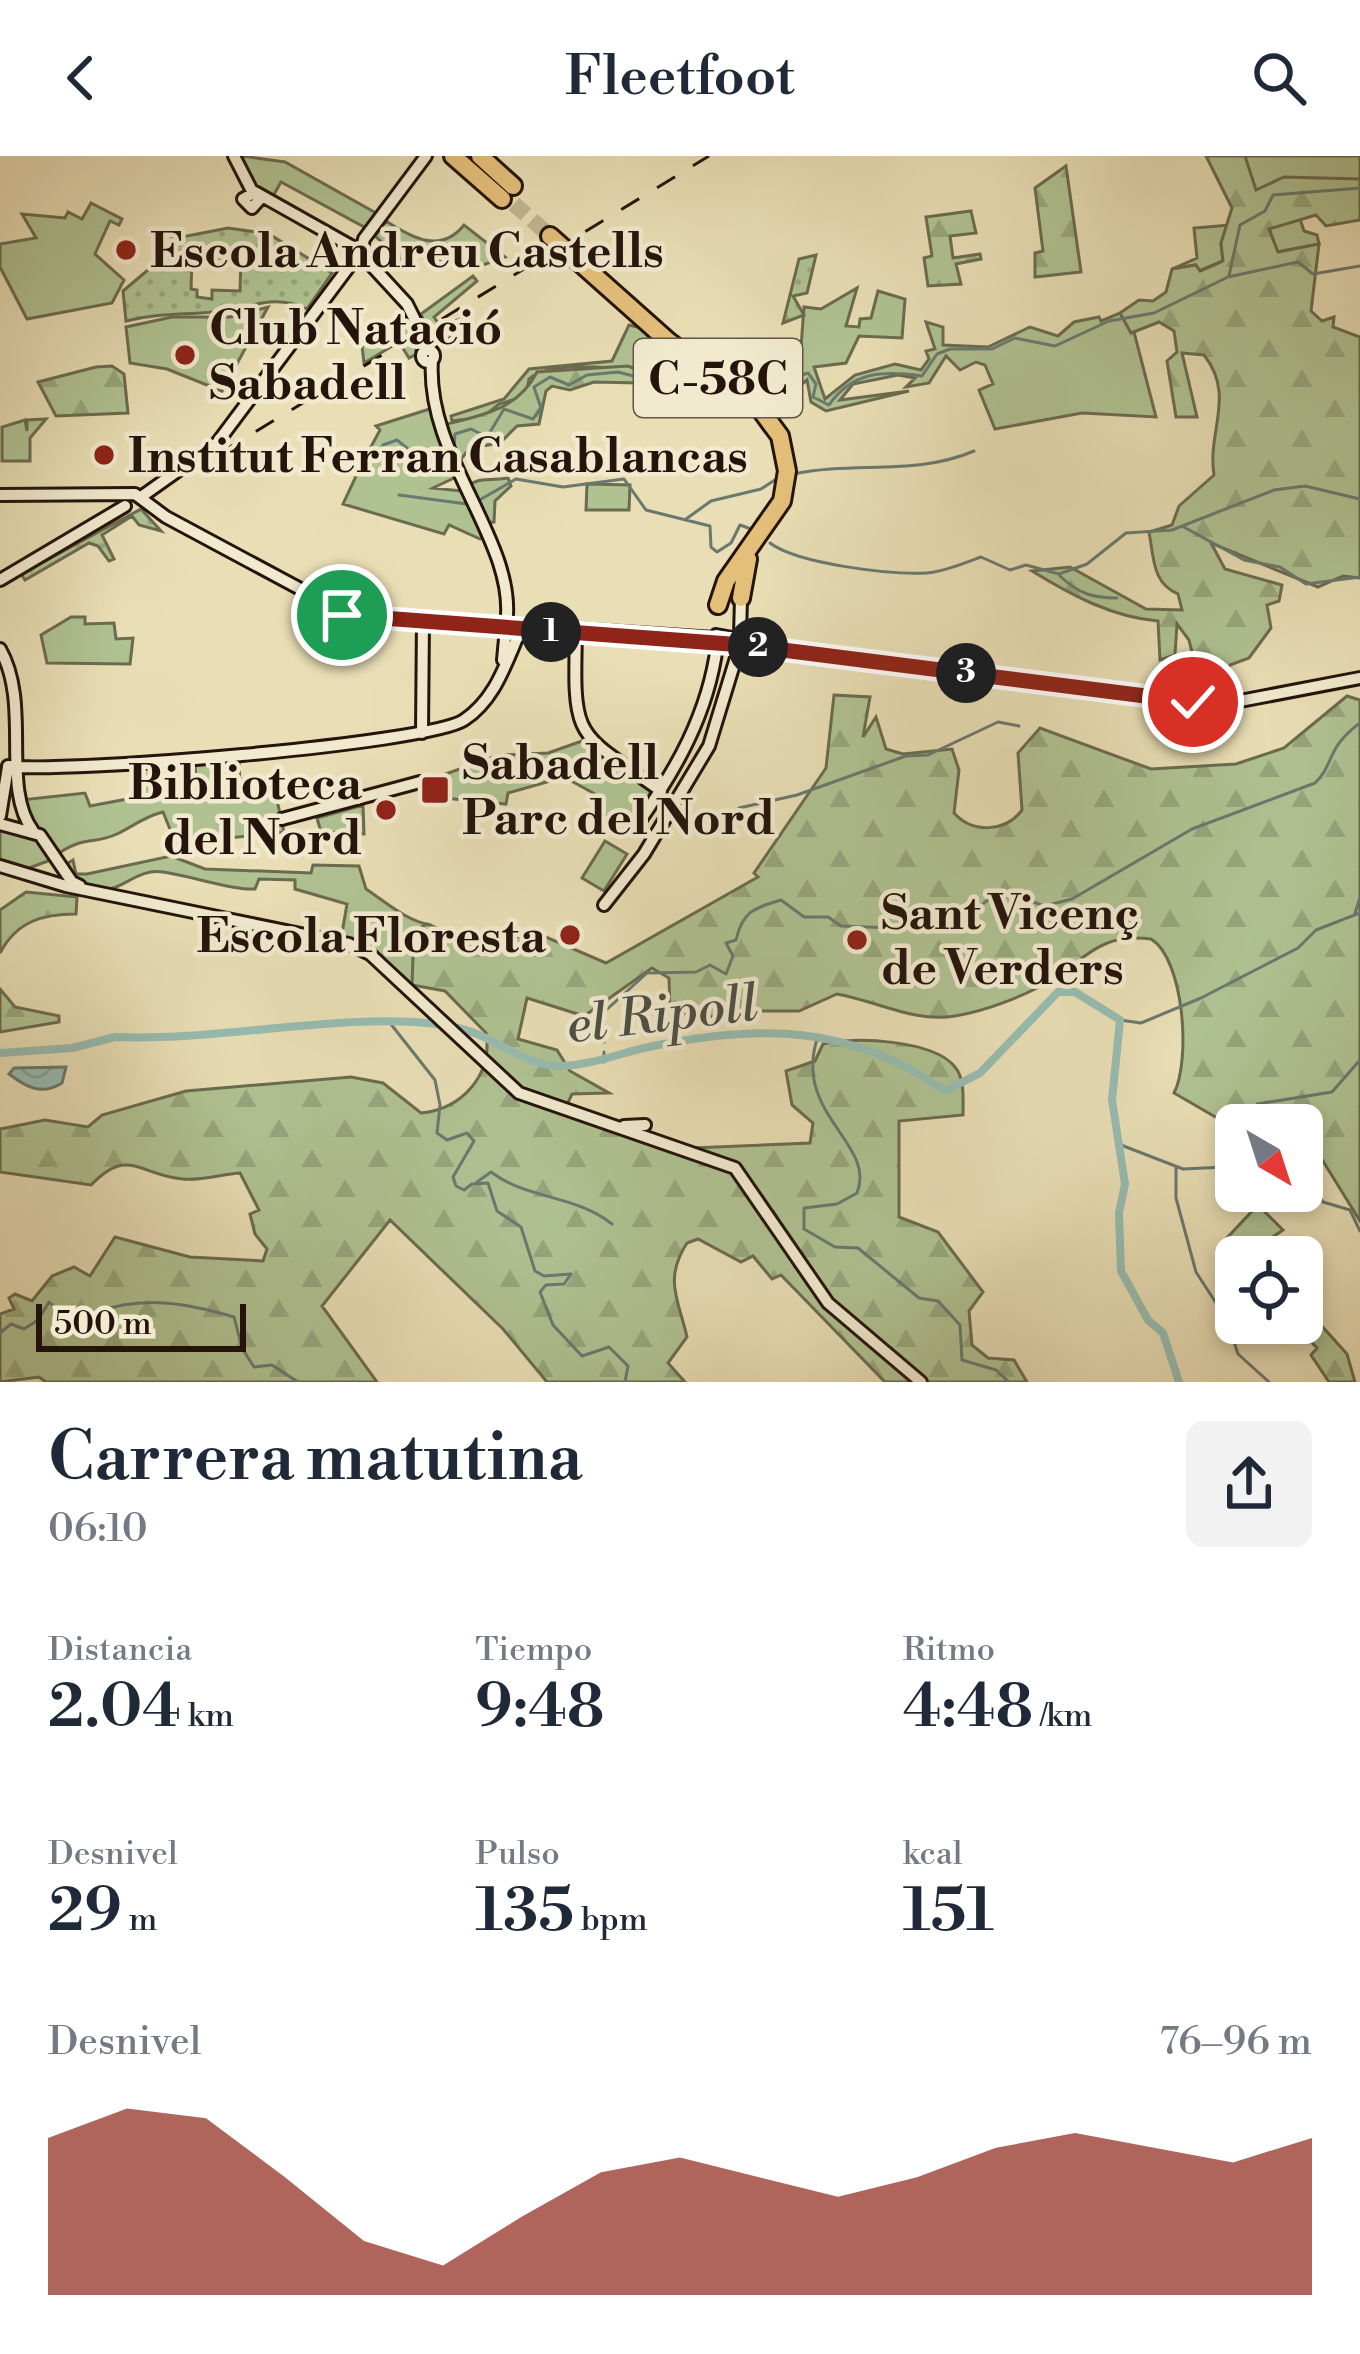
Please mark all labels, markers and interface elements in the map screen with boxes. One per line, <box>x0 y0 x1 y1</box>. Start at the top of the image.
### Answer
text: Fleetfoot <box>565 44 795 112</box>
icon: back <box>48 45 114 111</box>
icon: search <box>1246 45 1312 111</box>
place label: Escola Andreu Castells <box>150 223 664 283</box>
marker: Escola Andreu Castells <box>113 237 139 263</box>
place label: Club Natació Sabadell <box>209 300 502 415</box>
road number: C-58C <box>634 339 802 417</box>
marker: Club Natació Sabadell <box>172 342 198 368</box>
place label: Institut Ferran Casablancas <box>128 428 748 488</box>
marker: Institut Ferran Casablancas <box>91 442 117 468</box>
pin <box>291 564 393 666</box>
icon: arrive <box>309 582 375 648</box>
pin: 1 <box>521 602 581 662</box>
text: 1 <box>543 611 559 652</box>
pin: 2 <box>728 617 788 677</box>
text: 2 <box>748 626 768 667</box>
pin: 3 <box>936 643 996 703</box>
pin <box>1142 651 1244 753</box>
text: 3 <box>956 652 976 693</box>
icon: check <box>1160 669 1226 735</box>
place label: Sabadell Parc del Nord <box>462 735 775 850</box>
place label: Biblioteca del Nord <box>128 755 363 870</box>
marker: Sabadell Parc del Nord <box>419 774 451 806</box>
marker: Biblioteca del Nord <box>373 797 399 823</box>
place label: Sant Vicenç de Verders <box>881 885 1139 1000</box>
place label: Escola Floresta <box>196 908 547 968</box>
marker: Escola Floresta <box>557 922 583 948</box>
marker: Sant Vicenç de Verders <box>844 927 870 953</box>
water label: el Ripoll <box>563 972 762 1059</box>
north arrow <box>1215 1104 1323 1212</box>
map controls <box>1215 1104 1323 1344</box>
button: locate <box>1215 1236 1323 1344</box>
scale bar <box>36 1298 246 1351</box>
text: 500 m <box>54 1304 152 1345</box>
text: Carrera matutina <box>48 1418 583 1501</box>
button: share <box>1186 1421 1312 1547</box>
text: 06:10 <box>48 1505 148 1554</box>
text: Distancia <box>48 1630 192 1671</box>
text: Tiempo <box>475 1630 592 1671</box>
text: Ritmo <box>903 1630 995 1671</box>
text: 2.04 <box>48 1671 181 1746</box>
text: 9:48 <box>475 1671 605 1746</box>
text: 4:48 <box>903 1671 1033 1746</box>
text: km <box>181 1696 234 1737</box>
text: /km <box>1033 1696 1092 1737</box>
text: Desnivel <box>48 1834 178 1875</box>
text: Pulso <box>475 1834 560 1875</box>
text: kcal <box>903 1834 963 1875</box>
text: 29 <box>48 1875 122 1950</box>
text: 135 <box>475 1875 574 1950</box>
text: 151 <box>903 1875 994 1950</box>
text: m <box>122 1900 157 1941</box>
text: bpm <box>574 1900 648 1941</box>
text: Desnivel <box>48 2018 201 2067</box>
text: 76–96 m <box>1160 2018 1312 2067</box>

